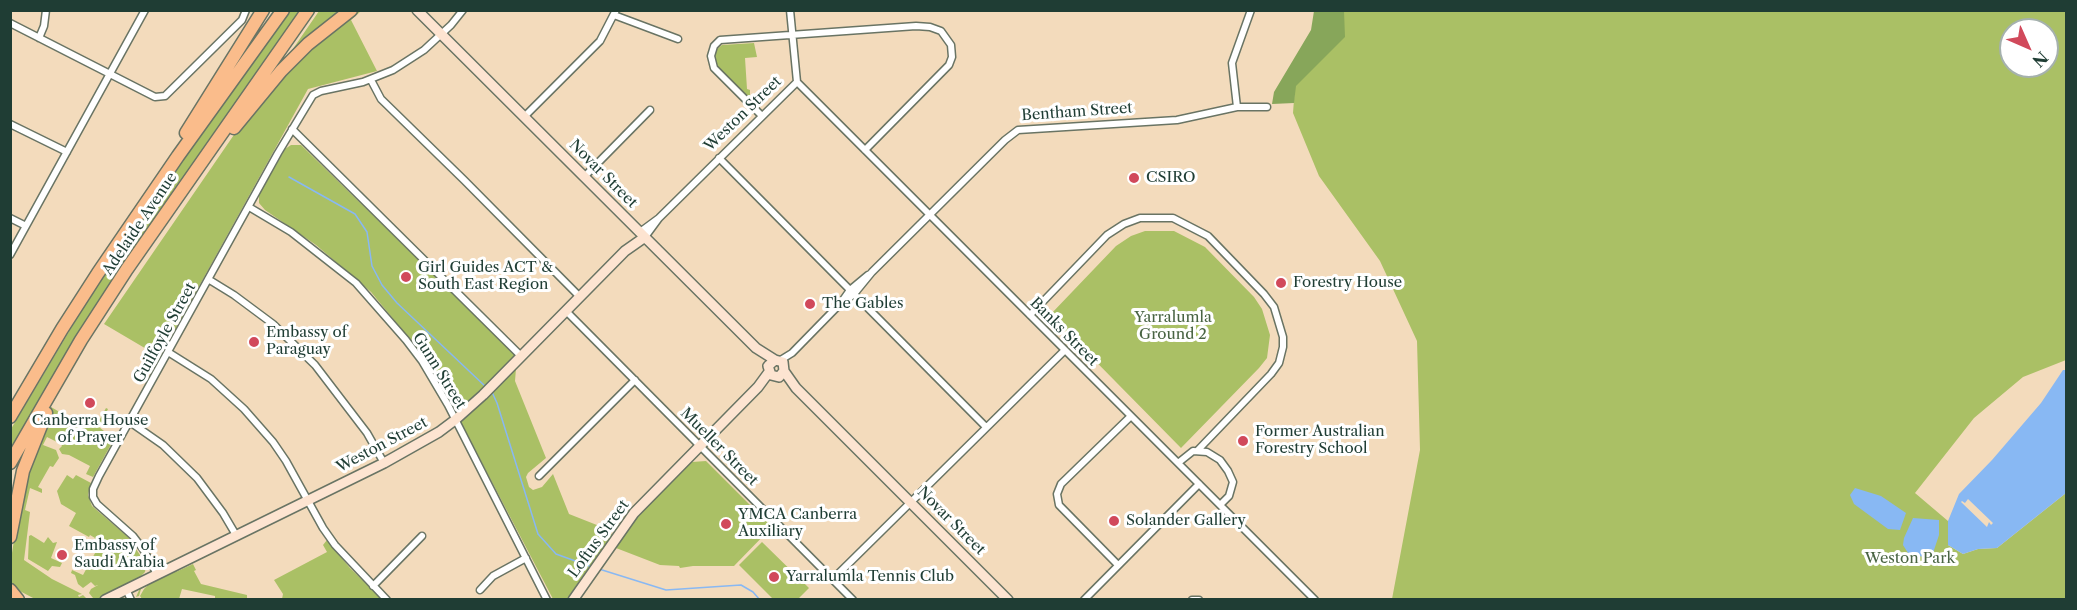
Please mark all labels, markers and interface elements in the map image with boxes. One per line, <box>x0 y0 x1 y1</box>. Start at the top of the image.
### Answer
north arrow <box>1999 18 2059 78</box>
text: N <box>2028 47 2052 71</box>
street label: Weston Street <box>701 73 785 155</box>
street label: Bentham Street <box>1021 99 1133 125</box>
street label: Novar Street <box>565 136 641 212</box>
street label: Adelaide Avenue <box>99 169 181 279</box>
place label: CSIRO <box>1146 169 1195 187</box>
marker: CSIRO <box>1127 171 1141 185</box>
place label: Girl Guides ACT & South East Region <box>418 259 553 294</box>
marker: Girl Guides ACT & South East Region <box>399 270 413 284</box>
place label: Forestry House <box>1293 274 1402 292</box>
marker: Forestry House <box>1274 276 1288 290</box>
street label: Guilfoyle Street <box>130 280 200 386</box>
street label: Banks Street <box>1026 294 1102 370</box>
place label: The Gables <box>822 295 903 313</box>
marker: The Gables <box>803 297 817 311</box>
park label: Yarralumla Ground 2 <box>1134 309 1212 344</box>
place label: Embassy of Paraguay <box>266 324 347 359</box>
street label: Gunn Street <box>408 330 470 412</box>
marker: Embassy of Paraguay <box>247 335 261 349</box>
marker: Canberra House of Prayer <box>83 396 97 410</box>
street label: Mueller Street <box>676 404 762 490</box>
place label: Canberra House of Prayer <box>32 412 148 447</box>
street label: Weston Street <box>333 413 431 477</box>
place label: Former Australian Forestry School <box>1255 423 1385 458</box>
marker: Former Australian Forestry School <box>1236 434 1250 448</box>
street label: Novar Street <box>913 483 989 559</box>
street label: Loftus Street <box>565 497 633 581</box>
place label: YMCA Canberra Auxiliary <box>738 506 857 541</box>
place label: Solander Gallery <box>1126 512 1246 530</box>
marker: Solander Gallery <box>1107 514 1121 528</box>
marker: YMCA Canberra Auxiliary <box>719 517 733 531</box>
place label: Embassy of Saudi Arabia <box>74 537 165 572</box>
marker: Embassy of Saudi Arabia <box>55 548 69 562</box>
park label: Weston Park <box>1865 550 1955 568</box>
place label: Yarralumla Tennis Club <box>786 568 954 586</box>
marker: Yarralumla Tennis Club <box>767 570 781 584</box>

